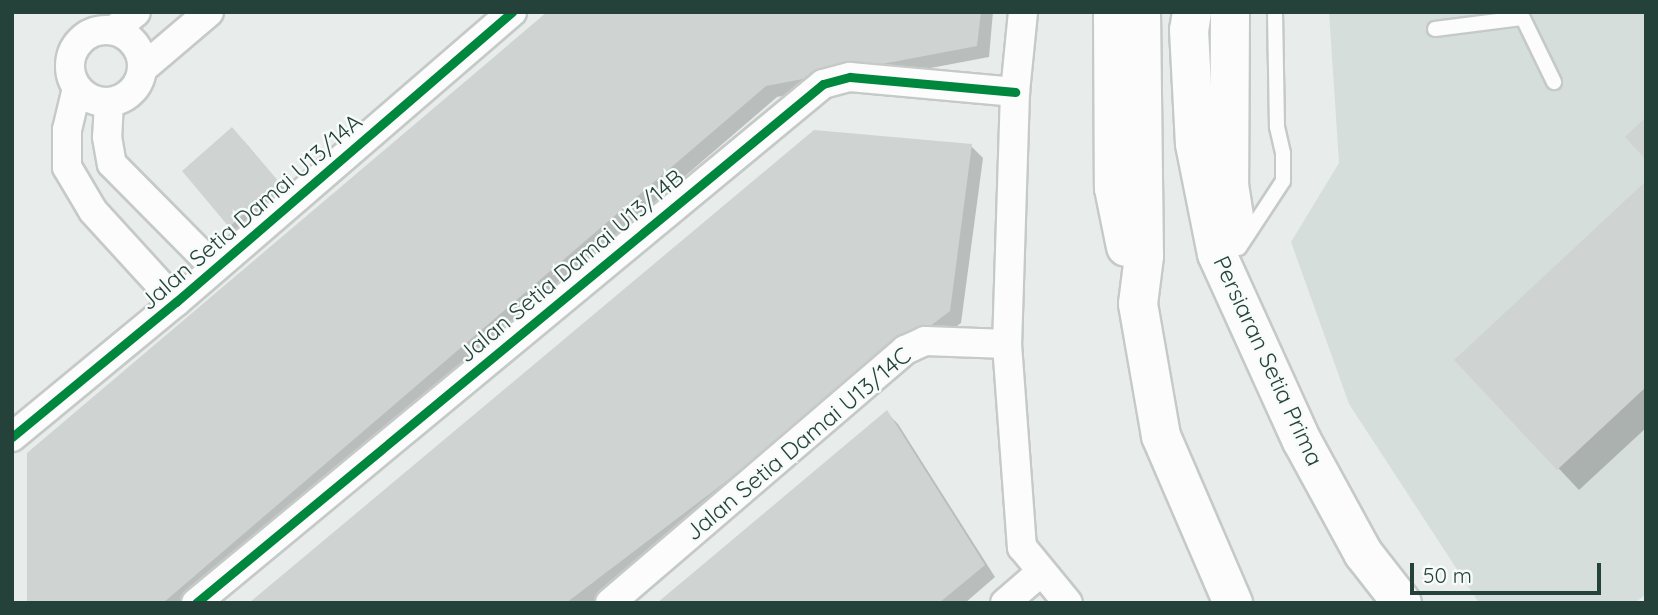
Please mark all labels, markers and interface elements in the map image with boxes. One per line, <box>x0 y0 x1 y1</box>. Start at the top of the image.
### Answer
street label: Jalan Setia Damai U13/14A <box>134 108 368 316</box>
street label: Jalan Setia Damai U13/14B <box>453 164 689 368</box>
street label: Persiaran Setia Prima <box>1207 252 1329 470</box>
street label: Jalan Setia Damai U13/14C <box>680 342 916 546</box>
scale bar <box>1413 548 1604 592</box>
text: 50 m <box>1423 562 1472 588</box>

